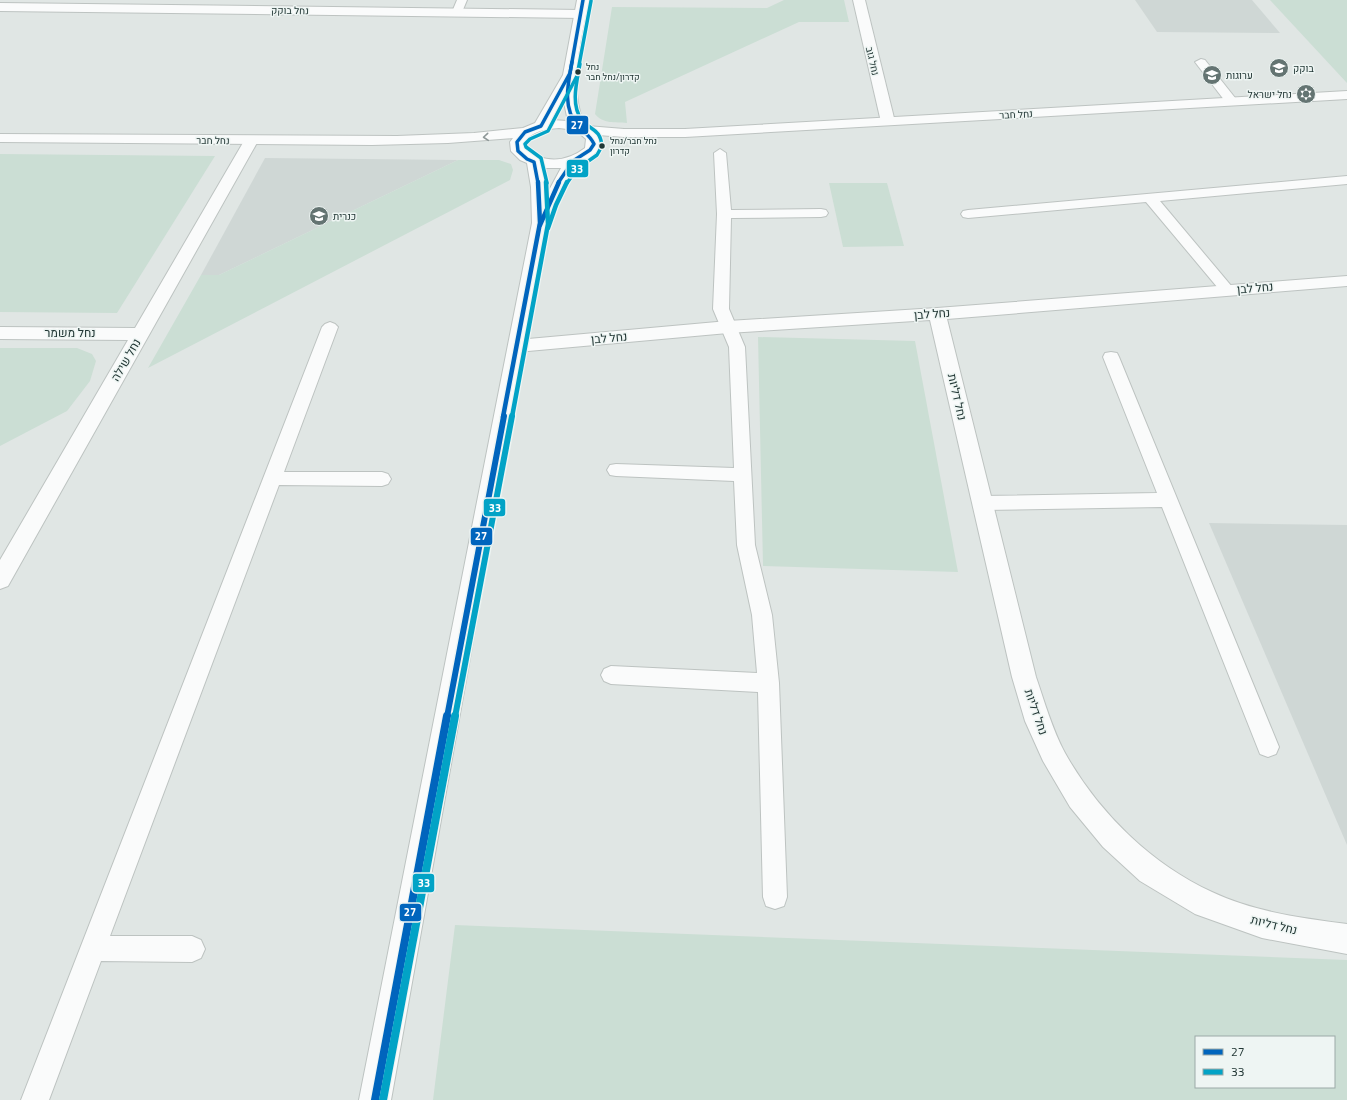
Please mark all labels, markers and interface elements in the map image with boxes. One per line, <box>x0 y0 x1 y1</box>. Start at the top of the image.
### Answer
street label: נחל בוקק <box>271 3 309 18</box>
street label: נחל גוב <box>862 45 883 77</box>
school or university icon: בוקק <box>1268 57 1290 79</box>
place label: נחל קדרון/נחל חבר <box>586 60 640 83</box>
place label: בוקק <box>1293 61 1314 76</box>
school or university icon: ערוגות <box>1201 64 1223 86</box>
marker: נחל קדרון/נחל חבר <box>573 67 583 77</box>
place label: ערוגות <box>1226 68 1253 83</box>
synagogue icon: נחל ישראל <box>1295 83 1317 105</box>
place label: נחל ישראל <box>1248 87 1292 102</box>
street label: נחל חבר <box>999 106 1033 123</box>
line badge: 27 <box>566 115 589 135</box>
text: 27 <box>571 117 583 133</box>
street label: נחל חבר <box>196 133 230 148</box>
one-way arrow <box>483 133 490 142</box>
place label: נחל חבר/נחל קדרון <box>610 134 657 157</box>
marker: נחל חבר/נחל קדרון <box>597 141 607 151</box>
line badge: 33 <box>566 159 589 178</box>
text: 33 <box>571 161 583 177</box>
school or university icon: כנרית <box>308 205 330 227</box>
place label: כנרית <box>333 209 356 224</box>
street label: נחל לבן <box>1236 276 1274 299</box>
street label: נחל לבן <box>913 303 951 324</box>
street label: נחל משמר <box>44 323 96 342</box>
street label: נחל לבן <box>590 326 628 349</box>
street label: נחל שילה <box>106 335 145 385</box>
street label: נחל דליות <box>943 372 972 422</box>
line badge: 33 <box>483 498 506 517</box>
text: 33 <box>489 500 501 516</box>
line badge: 27 <box>470 527 493 546</box>
text: 27 <box>475 528 487 544</box>
street label: נחל דליות <box>1020 686 1053 737</box>
line badge: 33 <box>412 873 435 893</box>
text: 33 <box>418 875 430 891</box>
line badge: 27 <box>399 903 422 922</box>
text: 27 <box>404 904 416 920</box>
street label: נחל דליות <box>1249 910 1299 939</box>
legend <box>1195 1036 1335 1088</box>
text: 27 <box>1231 1042 1244 1061</box>
text: 33 <box>1231 1062 1244 1081</box>

